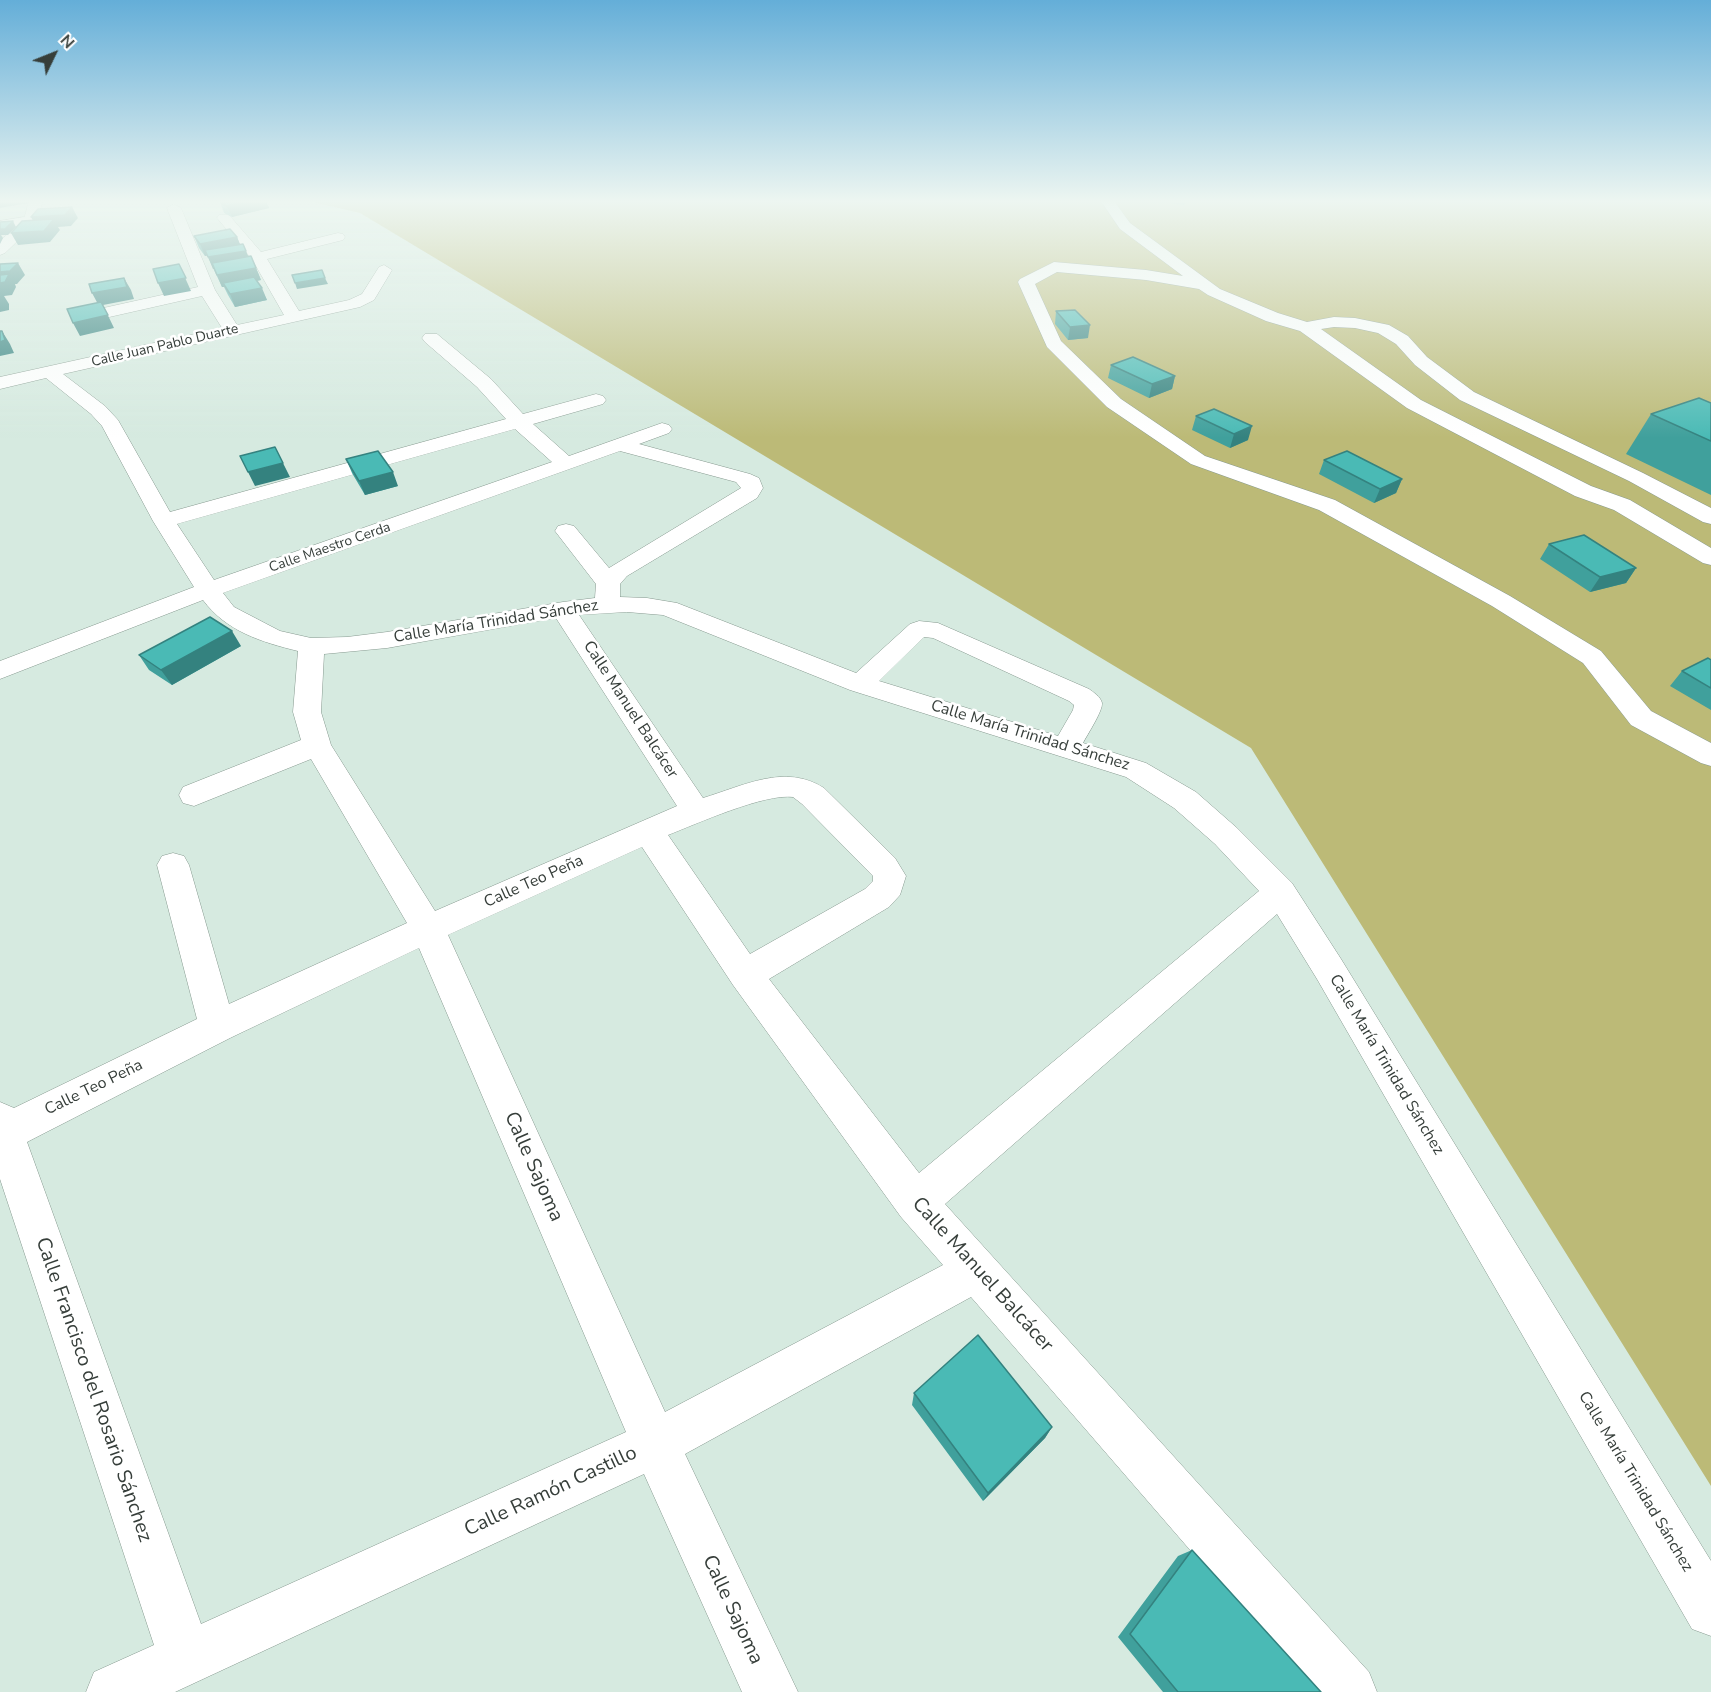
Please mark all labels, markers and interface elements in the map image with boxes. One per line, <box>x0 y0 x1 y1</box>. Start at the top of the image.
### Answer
north arrow <box>24 24 84 84</box>
text: N <box>55 30 79 54</box>
street label: Calle Juan Pablo Duarte <box>90 321 240 371</box>
street label: Calle Maestro Cerda <box>267 519 393 577</box>
street label: Calle María Trinidad Sánchez <box>392 596 600 648</box>
street label: Calle Manuel Balcácer <box>578 638 682 782</box>
street label: Calle María Trinidad Sánchez <box>928 697 1132 775</box>
street label: Calle Teo Peña <box>481 852 587 912</box>
street label: Calle María Trinidad Sánchez <box>1324 971 1448 1159</box>
street label: Calle Teo Peña <box>42 1056 146 1120</box>
street label: Calle Sajoma <box>498 1108 568 1226</box>
street label: Calle Manuel Balcácer <box>906 1193 1058 1357</box>
street label: Calle Francisco del Rosario Sánchez <box>29 1235 157 1545</box>
street label: Calle María Trinidad Sánchez <box>1573 1388 1697 1576</box>
street label: Calle Ramón Castillo <box>461 1441 641 1543</box>
street label: Calle Sajoma <box>696 1552 768 1668</box>

